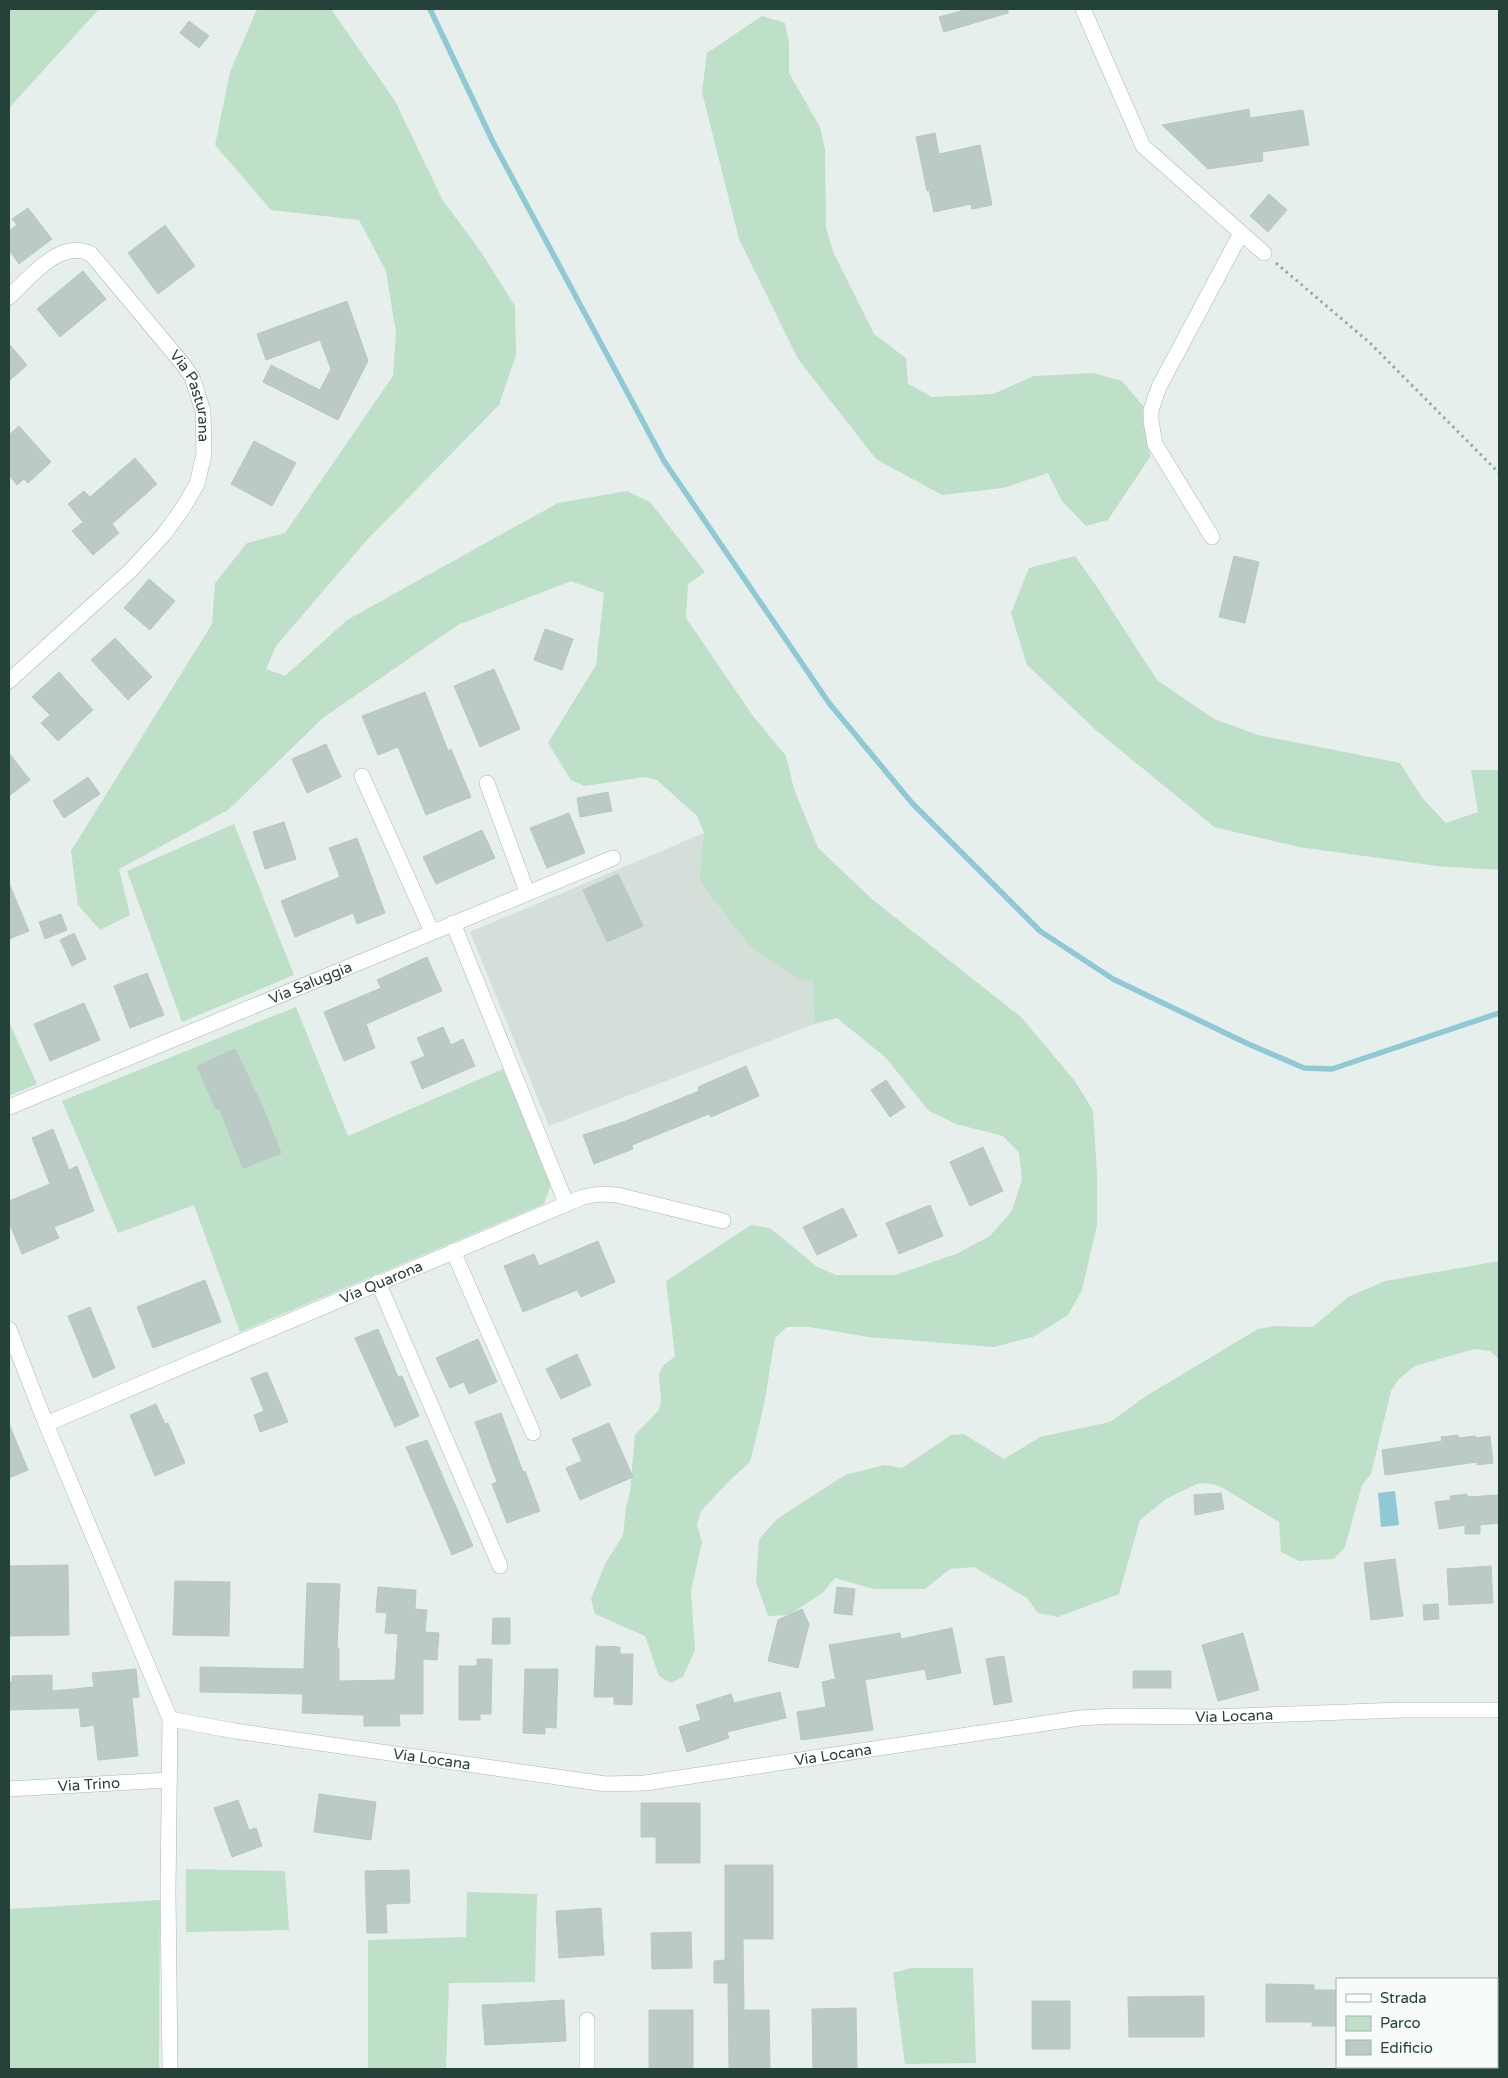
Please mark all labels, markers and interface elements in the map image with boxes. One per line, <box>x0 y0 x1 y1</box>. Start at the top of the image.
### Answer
street label: Via Pasturana <box>166 346 213 442</box>
street label: Via Saluggia <box>266 958 355 1008</box>
street label: Via Quarona <box>337 1257 425 1308</box>
street label: Via Locana <box>1195 1706 1274 1726</box>
street label: Via Locana <box>793 1740 873 1770</box>
street label: Via Locana <box>392 1745 472 1774</box>
street label: Via Trino <box>57 1774 121 1795</box>
legend <box>1336 1978 1498 2068</box>
text: Strada <box>1380 1989 1427 2007</box>
text: Parco <box>1380 2014 1421 2032</box>
text: Edificio <box>1380 2039 1433 2057</box>

